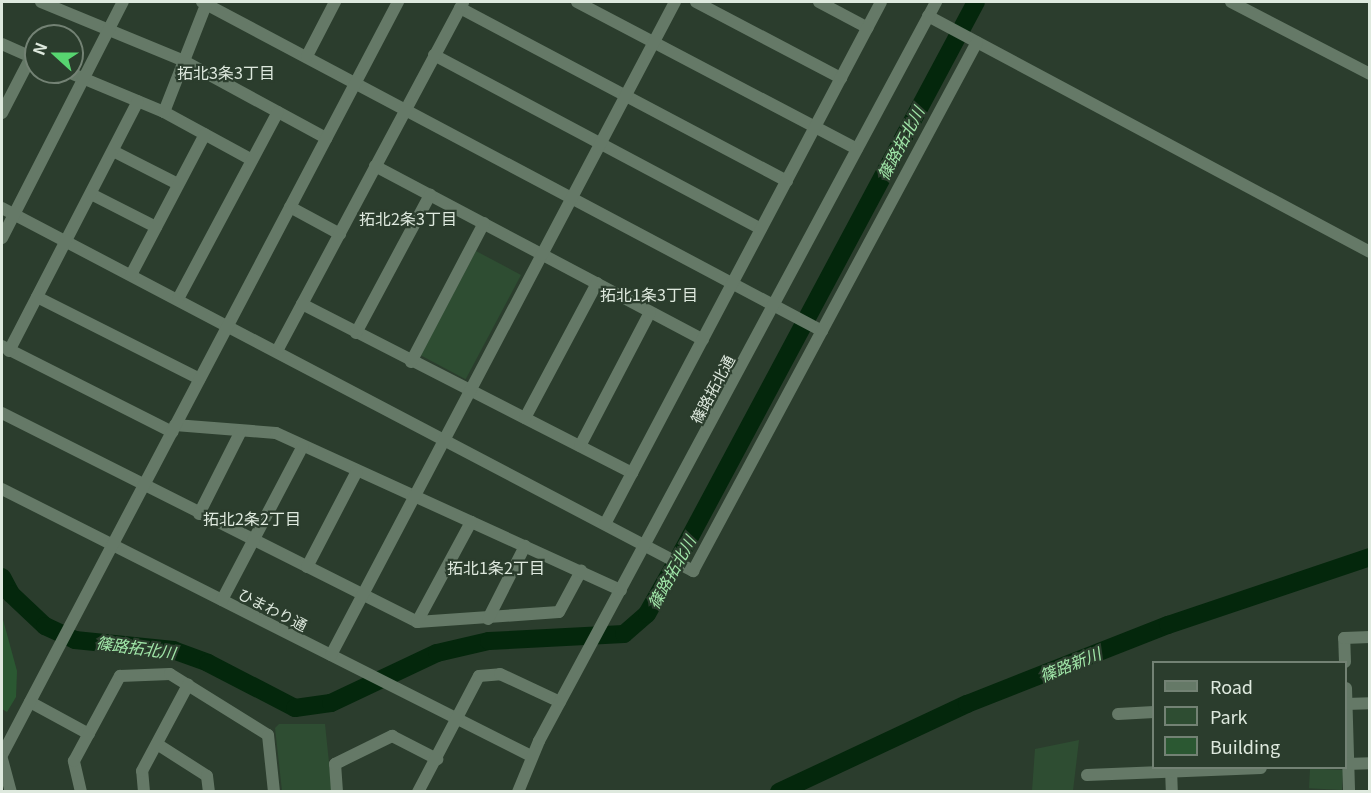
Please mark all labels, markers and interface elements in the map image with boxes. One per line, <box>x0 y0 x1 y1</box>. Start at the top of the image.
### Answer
north arrow <box>24 24 84 84</box>
text: N <box>26 38 52 58</box>
district label: 拓北3条3丁目 <box>177 62 275 82</box>
water label: 篠路拓北川 <box>873 103 927 183</box>
district label: 拓北2条3丁目 <box>359 208 457 228</box>
district label: 拓北1条3丁目 <box>600 284 698 304</box>
street label: 篠路拓北通 <box>686 352 738 426</box>
district label: 拓北2条2丁目 <box>203 508 301 528</box>
water label: 篠路拓北川 <box>643 532 699 612</box>
district label: 拓北1条2丁目 <box>447 557 545 577</box>
street label: ひまわり通 <box>236 584 310 634</box>
water label: 篠路拓北川 <box>95 632 177 662</box>
water label: 篠路新川 <box>1037 643 1103 685</box>
legend <box>1152 661 1347 769</box>
text: Road <box>1210 673 1253 699</box>
text: Park <box>1210 703 1248 729</box>
text: Building <box>1210 733 1280 759</box>

